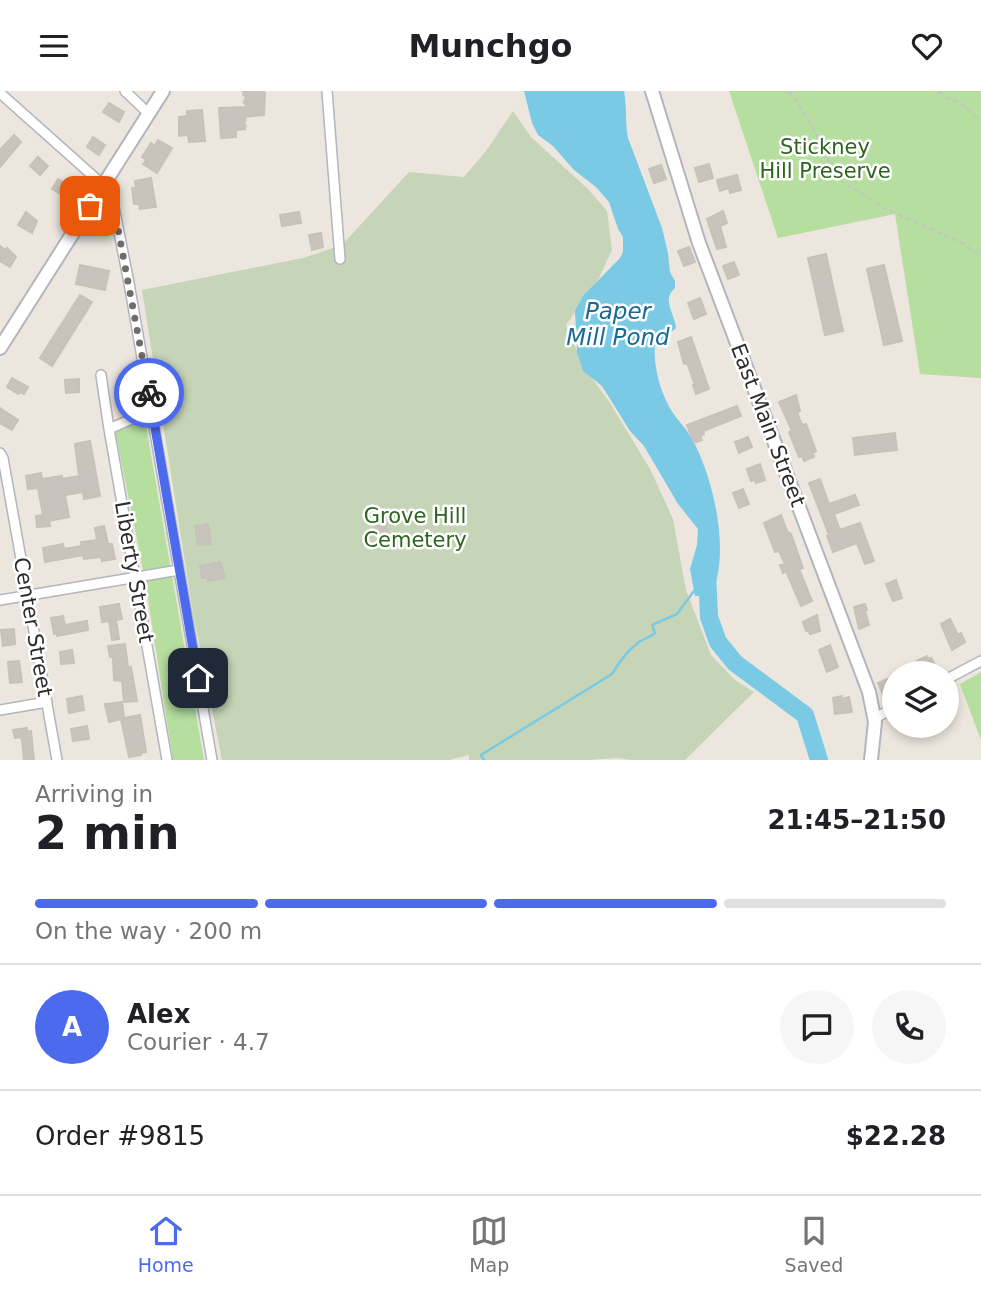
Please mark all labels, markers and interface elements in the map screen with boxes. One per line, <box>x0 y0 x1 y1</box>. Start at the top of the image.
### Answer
icon: menu <box>35 27 73 65</box>
text: Munchgo <box>408 27 573 65</box>
icon: heart <box>908 27 946 65</box>
park label: Stickney Hill Preserve <box>759 135 891 183</box>
pin <box>60 176 120 236</box>
icon: bag <box>71 187 109 225</box>
water label: Paper Mill Pond <box>566 298 670 350</box>
street label: East Main Street <box>726 340 810 510</box>
courier <box>114 358 184 428</box>
icon: bike <box>130 374 168 412</box>
street label: Liberty Street <box>110 499 158 645</box>
park label: Grove Hill Cemetery <box>363 504 467 552</box>
street label: Center Street <box>9 555 57 699</box>
pin <box>168 648 228 708</box>
icon: home <box>179 659 217 697</box>
map controls <box>882 661 959 738</box>
button: layers <box>882 661 959 738</box>
text: Arriving in <box>35 781 153 807</box>
text: 21:45–21:50 <box>767 805 946 835</box>
text: 2 min <box>35 806 179 860</box>
text: On the way · 200 m <box>35 918 262 944</box>
button: chat <box>780 990 854 1064</box>
button: phone <box>872 990 946 1064</box>
text: Alex <box>127 999 190 1029</box>
text: A <box>62 1012 82 1042</box>
text: Courier · 4.7 <box>127 1029 270 1055</box>
text: Order #9815 <box>35 1121 205 1151</box>
text: $22.28 <box>846 1121 946 1151</box>
tab: Home <box>138 1212 194 1276</box>
tab: Map <box>469 1212 509 1276</box>
tab: Saved <box>785 1212 843 1276</box>

